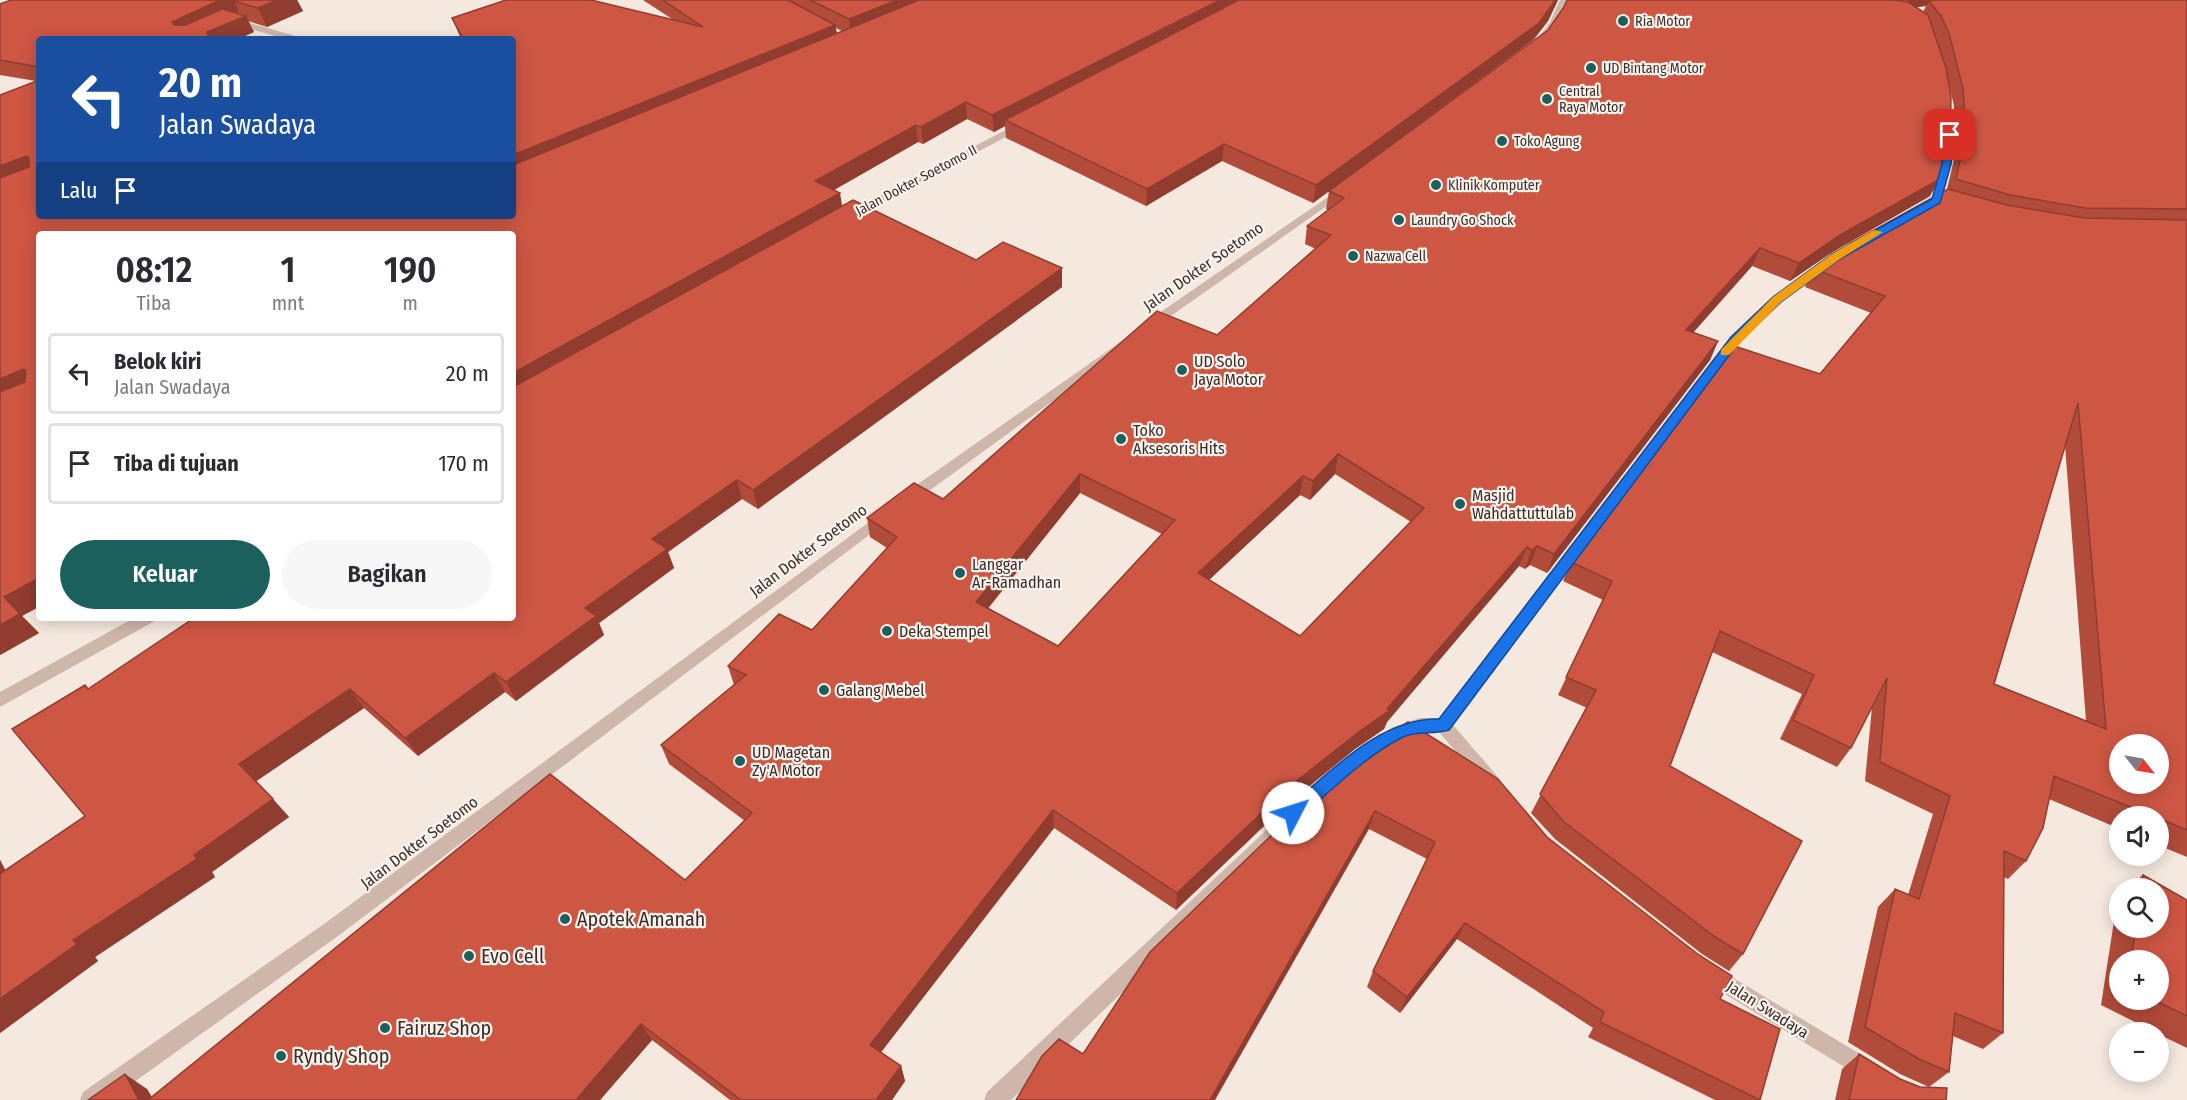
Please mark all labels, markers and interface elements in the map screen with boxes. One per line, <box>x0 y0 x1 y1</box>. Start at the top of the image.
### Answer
place label: Ria Motor <box>1635 13 1690 30</box>
marker: Ria Motor <box>1616 14 1630 28</box>
text: 20 m <box>159 58 242 108</box>
icon: left <box>60 60 138 138</box>
place label: UD Bintang Motor <box>1603 60 1704 77</box>
marker: UD Bintang Motor <box>1584 61 1598 75</box>
place label: Central Raya Motor <box>1559 83 1623 116</box>
marker: Central Raya Motor <box>1540 92 1554 106</box>
text: Jalan Swadaya <box>159 109 316 141</box>
pin <box>1924 109 1975 160</box>
icon: arrive <box>1933 118 1966 151</box>
place label: Toko Agung <box>1514 133 1580 150</box>
marker: Toko Agung <box>1495 134 1509 148</box>
street label: Jalan Dokter Soetomo II <box>853 141 980 220</box>
icon: arrive <box>109 174 142 207</box>
text: Lalu <box>60 177 97 204</box>
place label: Klinik Komputer <box>1448 177 1540 194</box>
marker: Klinik Komputer <box>1429 178 1443 192</box>
place label: Laundry Go Shock <box>1411 212 1514 229</box>
marker: Laundry Go Shock <box>1392 213 1406 227</box>
street label: Jalan Dokter Soetomo <box>1140 218 1267 315</box>
text: 08:12 <box>116 248 192 292</box>
text: 1 <box>280 248 295 292</box>
text: 190 <box>384 248 436 292</box>
place label: Nazwa Cell <box>1365 248 1426 265</box>
marker: Nazwa Cell <box>1346 249 1360 263</box>
text: Tiba <box>137 291 171 315</box>
text: mnt <box>272 291 304 315</box>
text: m <box>402 291 418 315</box>
text: Belok kiri <box>114 348 202 375</box>
place label: UD Solo Jaya Motor <box>1194 352 1264 389</box>
icon: left <box>63 357 96 390</box>
text: 20 m <box>446 360 489 387</box>
marker: UD Solo Jaya Motor <box>1175 363 1189 377</box>
text: Jalan Swadaya <box>114 375 231 399</box>
place label: Toko Aksesoris Hits <box>1133 421 1225 458</box>
marker: Toko Aksesoris Hits <box>1114 432 1128 446</box>
icon: arrive <box>63 447 96 480</box>
text: Tiba di tujuan <box>114 450 239 477</box>
text: 170 m <box>438 450 489 477</box>
place label: Masjid Wahdattuttulab <box>1472 486 1574 523</box>
marker: Masjid Wahdattuttulab <box>1453 497 1467 511</box>
street label: Jalan Dokter Soetomo <box>746 500 871 601</box>
button: Keluar <box>60 540 270 609</box>
button: Bagikan <box>282 540 492 609</box>
place label: Langgar Ar-Ramadhan <box>972 555 1061 592</box>
marker: Langgar Ar-Ramadhan <box>953 566 967 580</box>
place label: Deka Stempel <box>899 622 989 641</box>
marker: Deka Stempel <box>880 624 894 638</box>
place label: Galang Mebel <box>836 681 924 700</box>
marker: Galang Mebel <box>817 683 831 697</box>
north arrow <box>2109 734 2169 794</box>
map controls <box>2109 734 2169 1082</box>
place label: UD Magetan Zy'A Motor <box>752 743 830 780</box>
marker: UD Magetan Zy'A Motor <box>733 754 747 768</box>
position arrow <box>1261 781 1325 845</box>
street label: Jalan Dokter Soetomo <box>357 792 482 893</box>
button: sound <box>2109 806 2169 866</box>
button: search <box>2109 878 2169 938</box>
place label: Apotek Amanah <box>577 907 705 931</box>
marker: Apotek Amanah <box>558 912 572 926</box>
place label: Evo Cell <box>481 944 544 968</box>
marker: Evo Cell <box>462 949 476 963</box>
button: + <box>2109 950 2169 1010</box>
street label: Jalan Swadaya <box>1723 977 1812 1042</box>
place label: Fairuz Shop <box>397 1016 491 1040</box>
marker: Fairuz Shop <box>378 1021 392 1035</box>
button: − <box>2109 1022 2169 1082</box>
place label: Ryndy Shop <box>293 1044 389 1068</box>
marker: Ryndy Shop <box>274 1049 288 1063</box>

